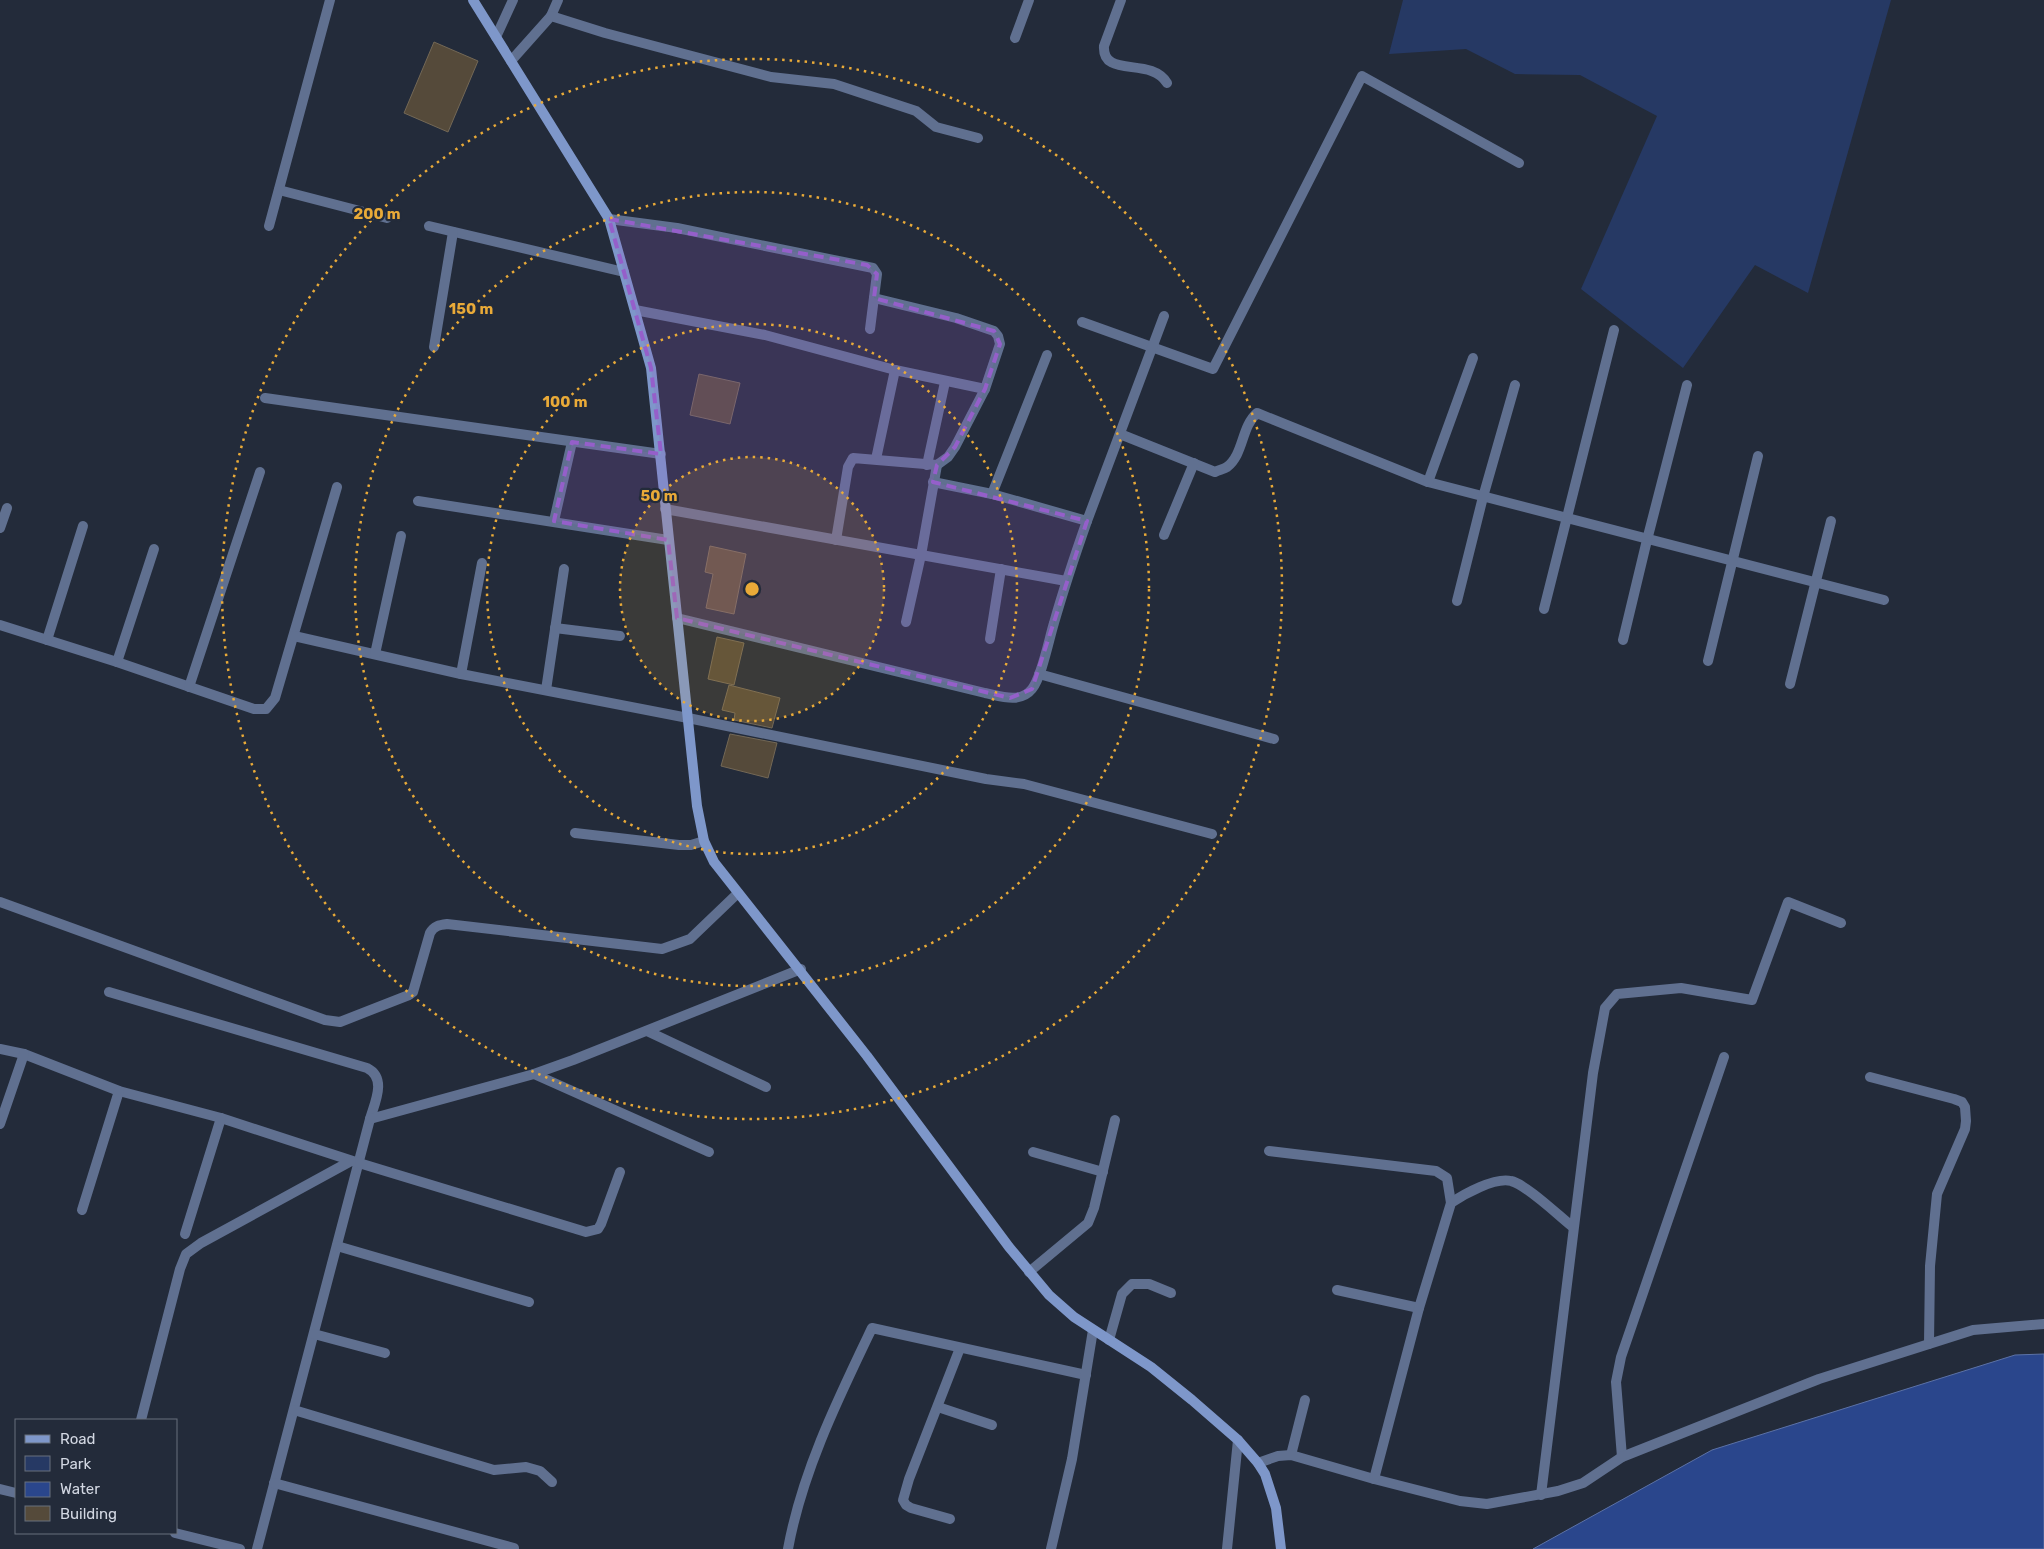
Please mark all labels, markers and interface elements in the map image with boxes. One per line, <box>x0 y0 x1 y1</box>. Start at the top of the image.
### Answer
text: 200 m <box>353 205 401 223</box>
text: 150 m <box>449 300 493 318</box>
text: 100 m <box>543 393 587 411</box>
text: 50 m <box>641 487 677 505</box>
centre of rings <box>743 580 761 598</box>
legend <box>15 1419 178 1534</box>
text: Road <box>60 1430 96 1448</box>
text: Park <box>60 1455 91 1473</box>
text: Water <box>60 1480 100 1498</box>
text: Building <box>60 1505 117 1523</box>

